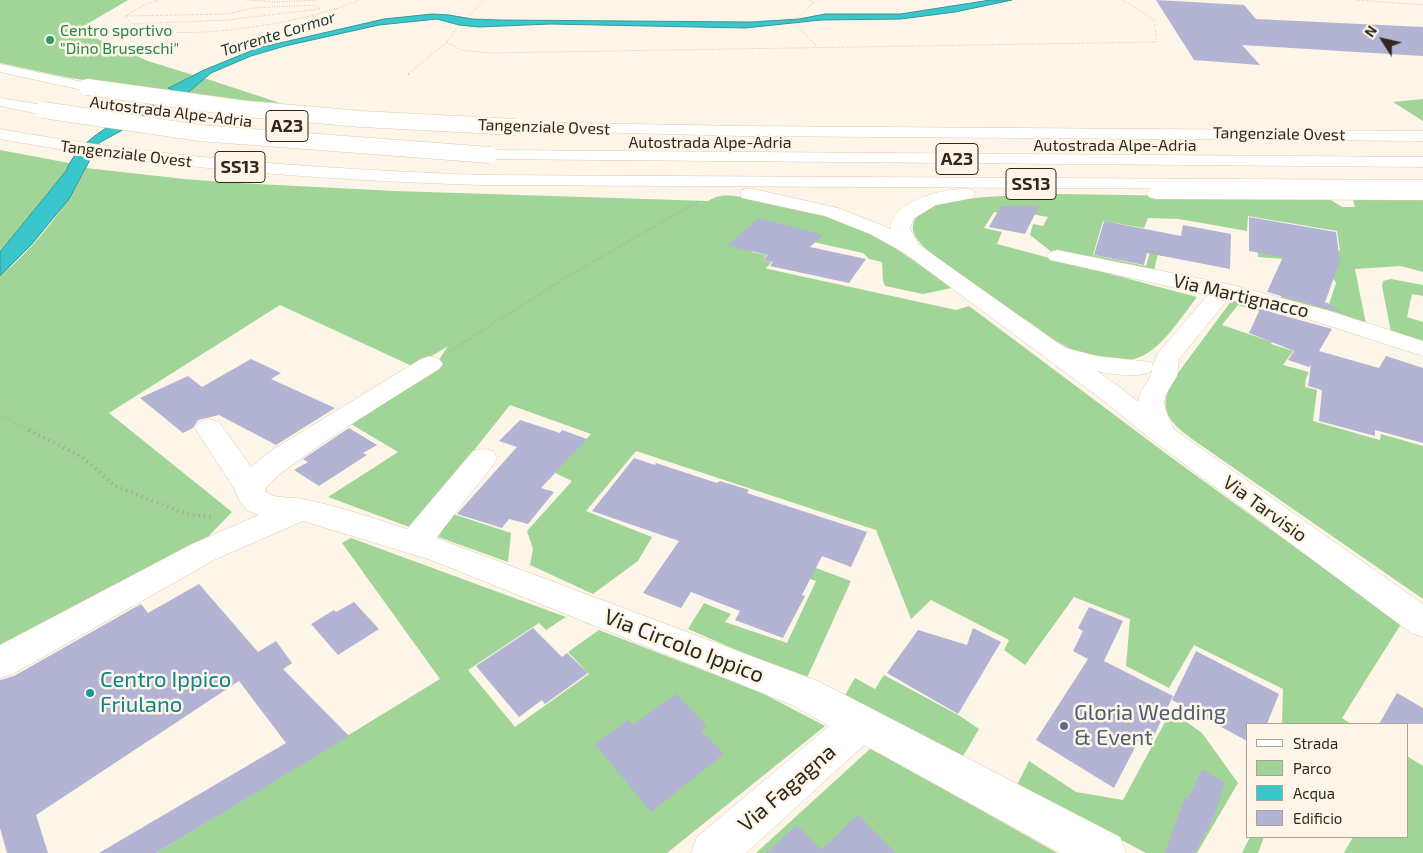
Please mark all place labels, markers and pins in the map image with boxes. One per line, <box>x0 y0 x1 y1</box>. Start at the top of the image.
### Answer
place label: Centro sportivo "Dino Bruseschi" <box>60 21 179 59</box>
marker: Centro sportivo "Dino Bruseschi" <box>44 34 56 46</box>
place label: Centro Ippico Friulano <box>100 667 231 718</box>
marker: Centro Ippico Friulano <box>84 687 96 699</box>
place label: Gloria Wedding & Event <box>1074 700 1226 751</box>
marker: Gloria Wedding & Event <box>1058 720 1070 732</box>

